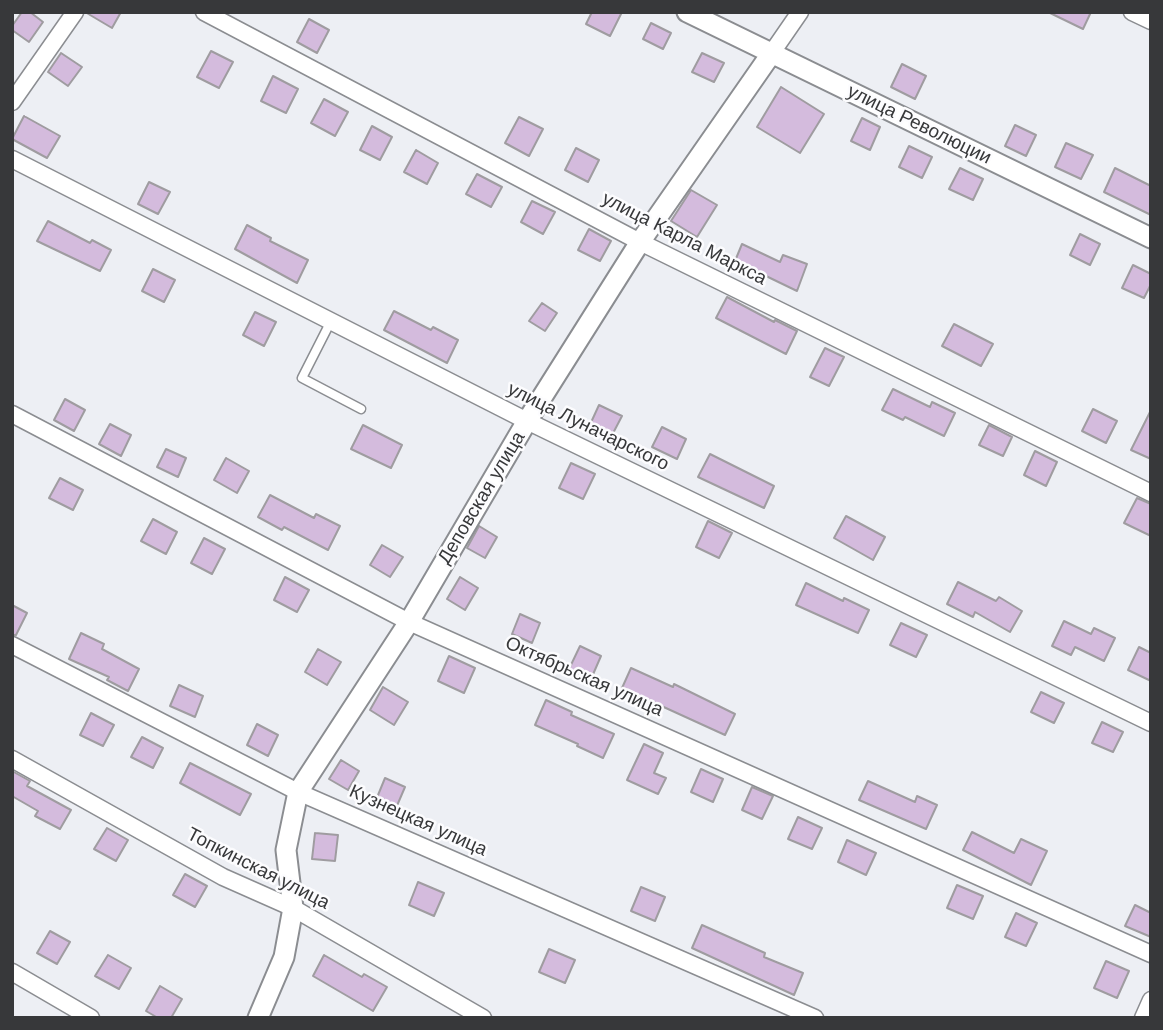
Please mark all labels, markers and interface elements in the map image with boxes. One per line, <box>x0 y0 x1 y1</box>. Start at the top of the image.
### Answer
street label: улица Революции <box>843 80 995 170</box>
street label: улица Карла Маркса <box>598 188 770 290</box>
street label: улица Луначарского <box>503 378 673 476</box>
street label: Деповская улица <box>433 428 531 568</box>
street label: Октябрьская улица <box>502 632 666 722</box>
street label: Кузнецкая улица <box>346 780 490 862</box>
street label: Топкинская улица <box>183 823 333 915</box>

